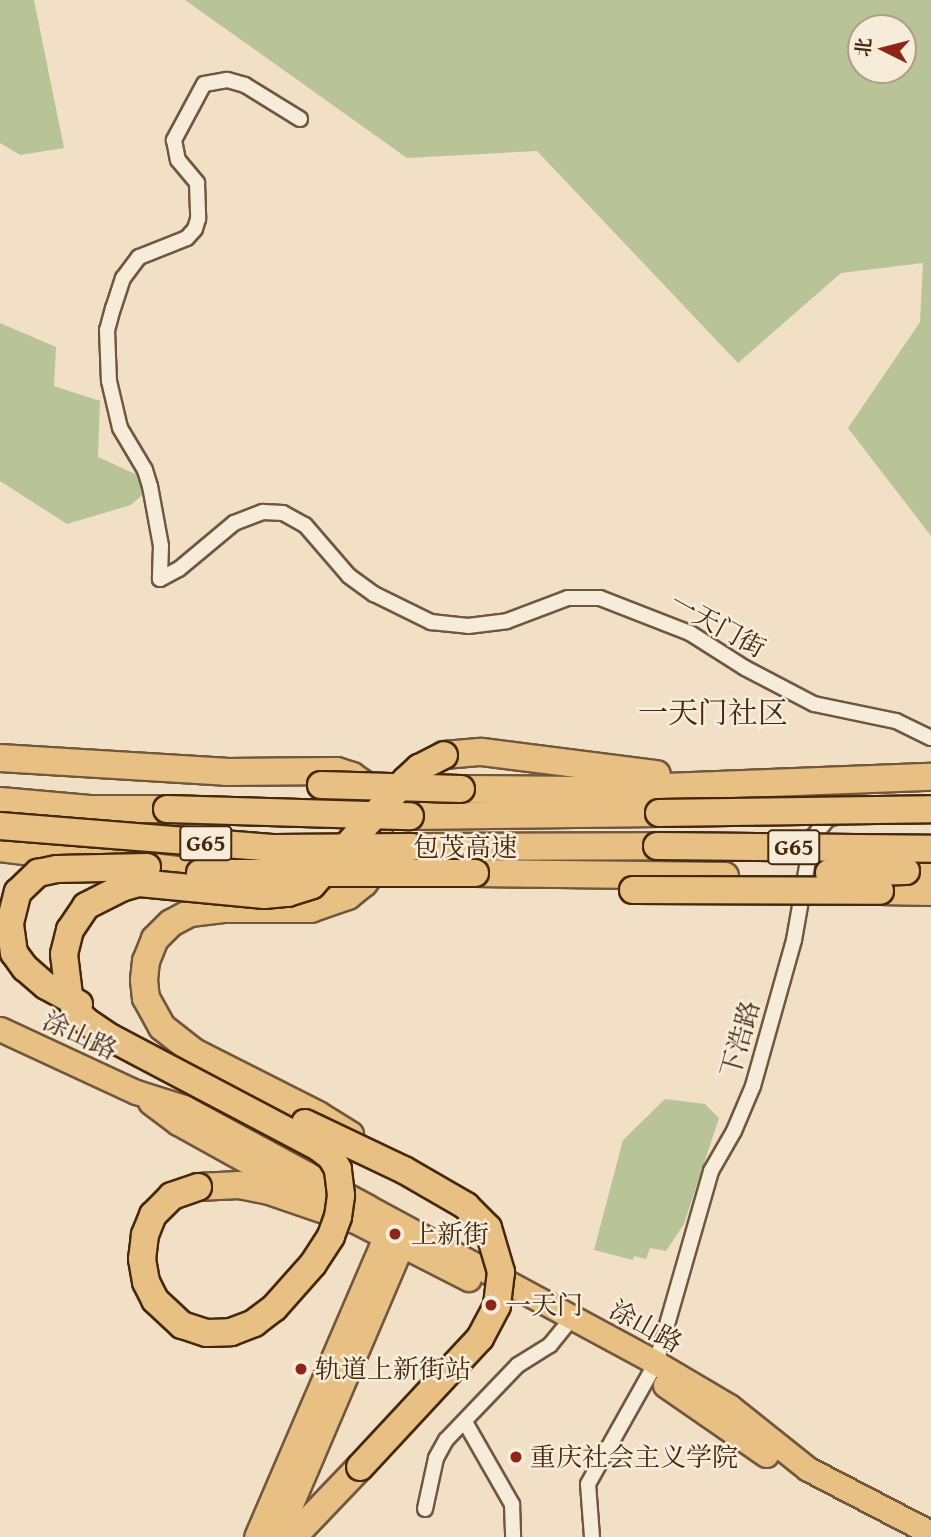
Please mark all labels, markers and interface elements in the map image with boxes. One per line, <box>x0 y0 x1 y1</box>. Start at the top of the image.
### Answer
north arrow <box>847 14 917 84</box>
text: 北 <box>848 36 878 58</box>
street label: 一天门街 <box>665 586 771 664</box>
district label: 一天门社区 <box>638 694 788 730</box>
road number: G65 <box>178 822 234 864</box>
road number: G65 <box>766 826 822 868</box>
street label: 包茂高速 <box>413 831 517 863</box>
street label: 下浩路 <box>714 997 766 1081</box>
street label: 涂山路 <box>38 1004 122 1066</box>
place label: 上新街 <box>411 1218 489 1250</box>
marker: 上新街 <box>385 1224 405 1244</box>
place label: 一天门 <box>505 1289 583 1321</box>
street label: 涂山路 <box>604 1293 688 1359</box>
marker: 一天门 <box>483 1297 499 1313</box>
place label: 轨道上新街站 <box>315 1353 471 1385</box>
marker: 轨道上新街站 <box>293 1361 309 1377</box>
place label: 重庆社会主义学院 <box>530 1441 738 1473</box>
marker: 重庆社会主义学院 <box>508 1449 524 1465</box>

